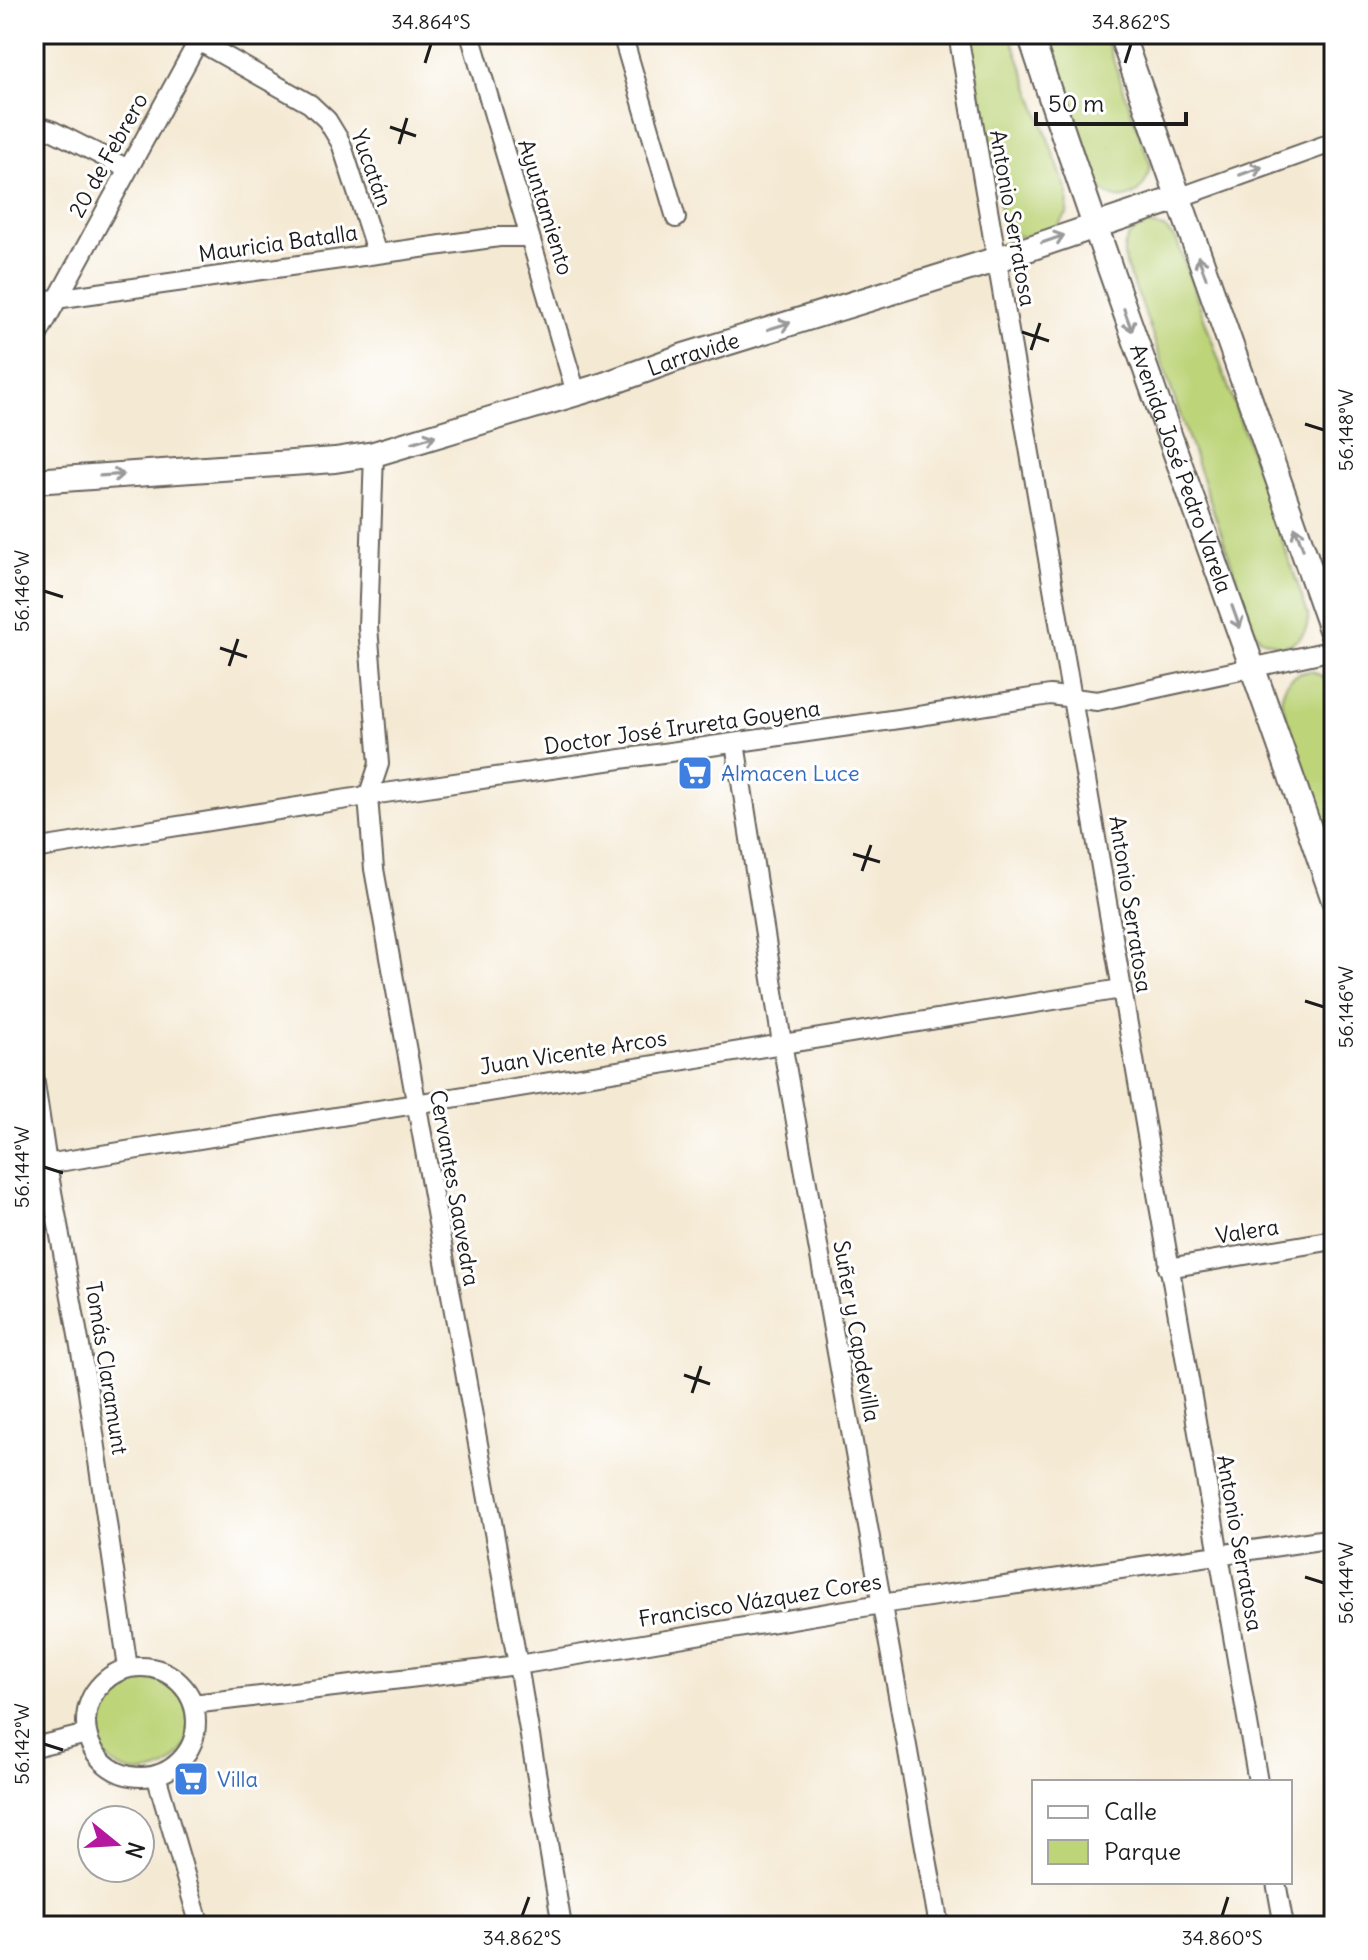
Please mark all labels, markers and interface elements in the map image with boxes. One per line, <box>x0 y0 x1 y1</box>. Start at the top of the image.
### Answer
text: 34.864°S <box>391 9 471 34</box>
text: 34.862°S <box>1092 9 1170 34</box>
scale bar <box>1036 76 1186 126</box>
street label: 20 de Febrero <box>62 88 154 222</box>
text: 50 m <box>1048 88 1104 118</box>
street label: Yucatán <box>345 126 399 210</box>
street label: Antonio Serratosa <box>984 128 1042 308</box>
street label: Ayuntamiento <box>512 136 580 278</box>
one-way arrow <box>1239 163 1263 177</box>
street label: Mauricia Batalla <box>197 218 359 268</box>
one-way arrow <box>1041 231 1066 246</box>
one-way arrow <box>1194 254 1209 279</box>
one-way arrow <box>1121 307 1136 332</box>
one-way arrow <box>766 318 791 332</box>
street label: Larravide <box>644 326 743 382</box>
street label: Avenida José Pedro Varela <box>1124 340 1239 597</box>
text: 56.148°W <box>1333 389 1358 471</box>
one-way arrow <box>411 431 437 446</box>
one-way arrow <box>98 467 125 482</box>
one-way arrow <box>1290 526 1305 551</box>
text: 56.146°W <box>9 550 34 632</box>
one-way arrow <box>1229 604 1244 629</box>
street label: Doctor José Irureta Goyena <box>542 694 822 760</box>
supermarket icon: Almacen Luce <box>676 754 714 792</box>
place label: Almacen Luce <box>721 759 860 787</box>
street label: Antonio Serratosa <box>1103 814 1159 994</box>
text: 56.146°W <box>1333 966 1358 1048</box>
street label: Juan Vicente Arcos <box>478 1023 668 1081</box>
street label: Cervantes Saavedra <box>424 1088 486 1288</box>
text: 56.144°W <box>9 1126 34 1208</box>
street label: Valera <box>1213 1212 1281 1250</box>
street label: Suñer y Capdevilla <box>827 1238 887 1424</box>
street label: Tomás Claramunt <box>80 1279 134 1457</box>
street label: Antonio Serratosa <box>1211 1453 1269 1633</box>
text: 56.144°W <box>1333 1542 1358 1624</box>
street label: Francisco Vázquez Cores <box>637 1567 883 1633</box>
text: 56.142°W <box>9 1703 34 1785</box>
supermarket icon: Villa <box>172 1760 210 1798</box>
place label: Villa <box>217 1765 258 1793</box>
legend <box>1032 1780 1292 1884</box>
text: Calle <box>1104 1796 1157 1826</box>
north arrow <box>76 1804 156 1884</box>
text: Parque <box>1104 1836 1181 1866</box>
text: N <box>119 1839 151 1862</box>
text: 34.862°S <box>483 1925 561 1950</box>
text: 34.860°S <box>1181 1925 1263 1950</box>

